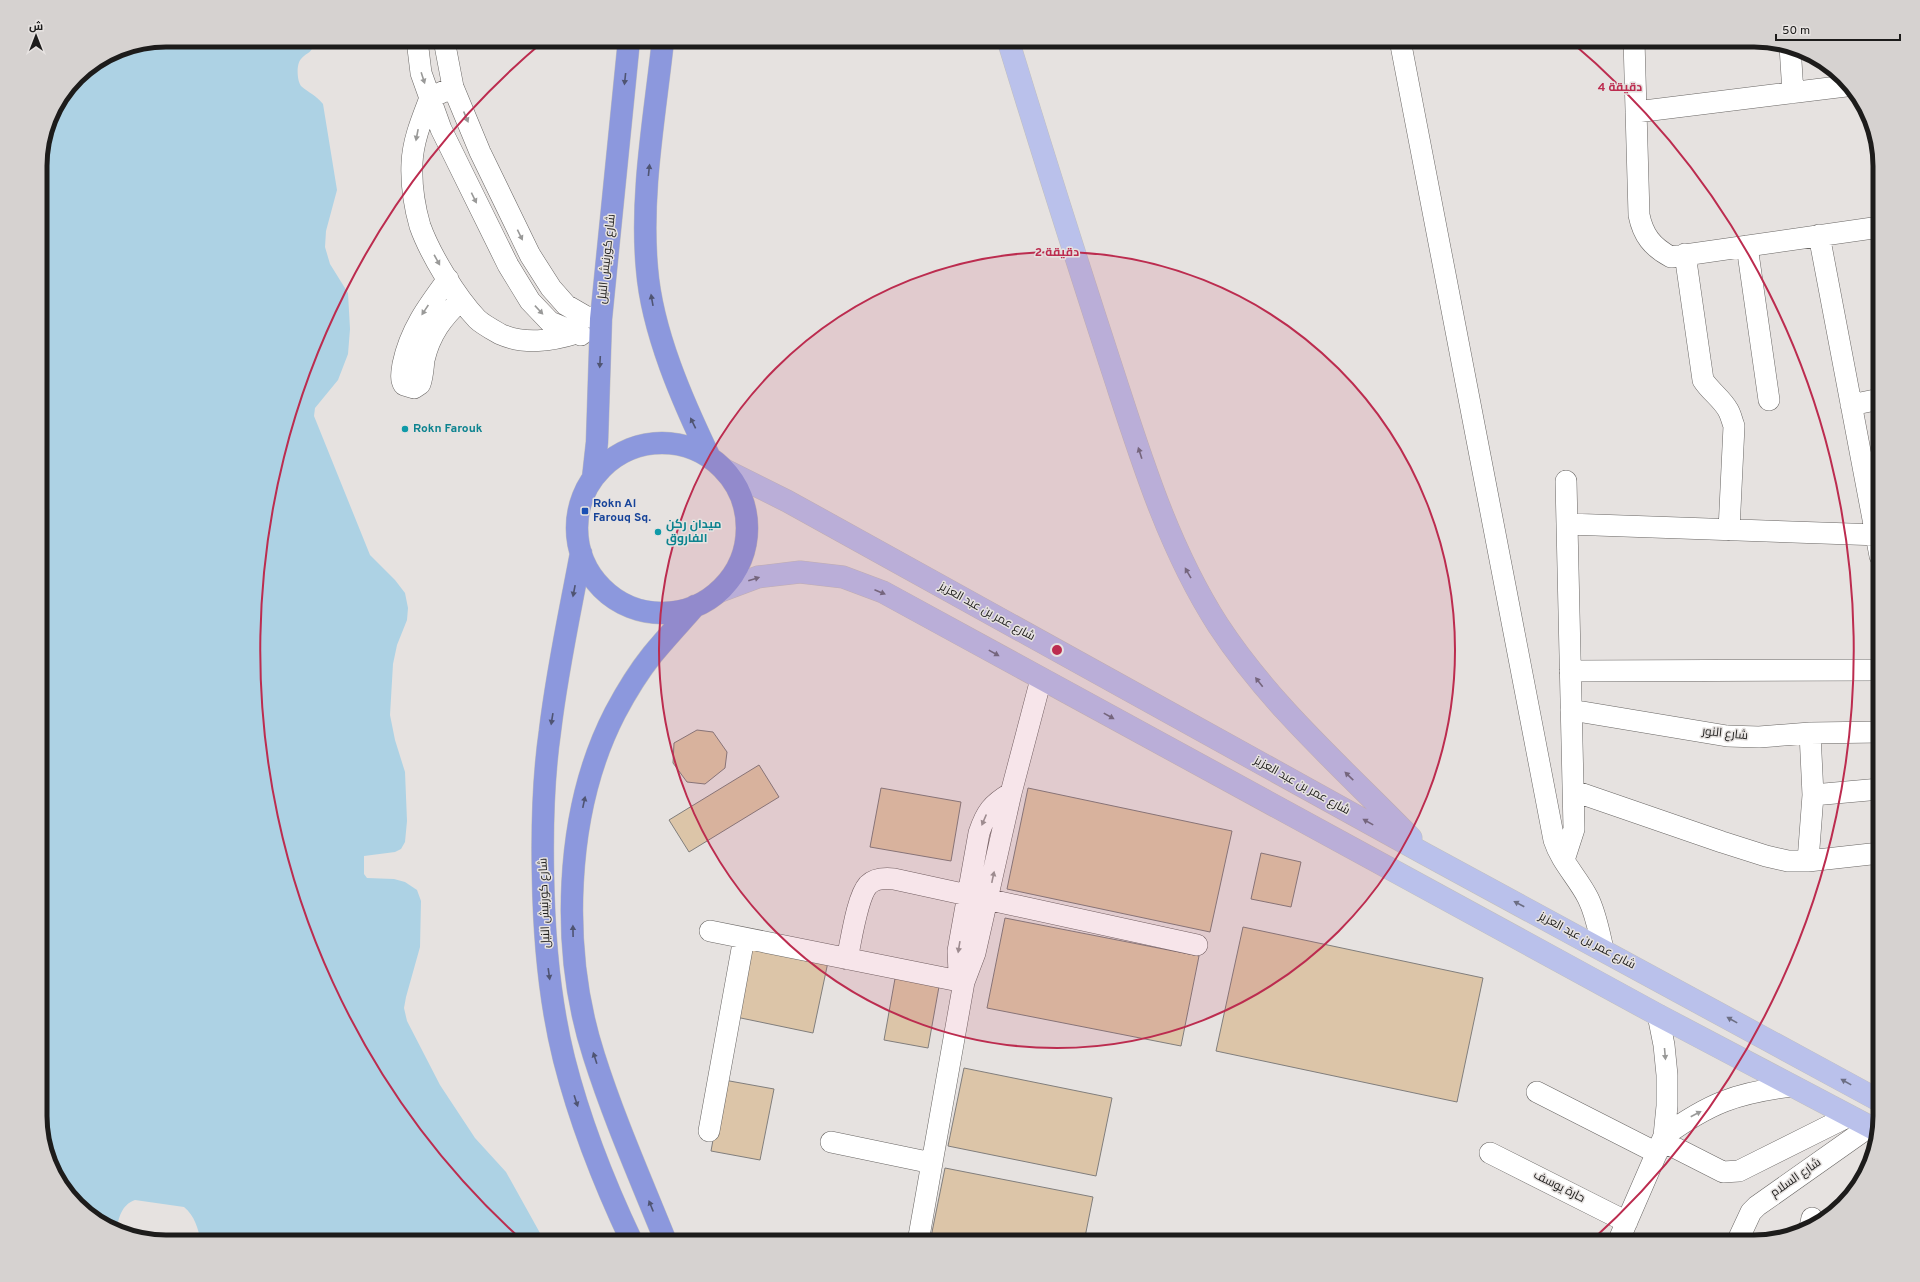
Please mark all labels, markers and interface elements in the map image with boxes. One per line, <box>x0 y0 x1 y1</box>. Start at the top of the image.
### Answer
north arrow <box>16 16 56 56</box>
scale bar <box>1776 16 1900 42</box>
text: ش <box>29 20 43 34</box>
text: 50 m <box>1782 23 1810 39</box>
one-way arrow <box>420 73 426 85</box>
one-way arrow <box>622 73 629 85</box>
text: 4 دقيقة <box>1598 80 1642 96</box>
one-way arrow <box>463 112 469 123</box>
one-way arrow <box>413 129 419 141</box>
one-way arrow <box>646 164 652 176</box>
one-way arrow <box>471 192 478 203</box>
street label: شارع كورنيش النيل <box>594 213 620 305</box>
one-way arrow <box>517 230 523 241</box>
text: 2 دقيقة <box>1035 245 1079 261</box>
one-way arrow <box>434 254 440 266</box>
one-way arrow <box>648 293 654 306</box>
one-way arrow <box>421 305 429 316</box>
one-way arrow <box>534 305 543 315</box>
one-way arrow <box>597 356 604 368</box>
one-way arrow <box>690 417 696 428</box>
place label: Rokn Farouk <box>413 421 483 437</box>
marker: Rokn Farouk <box>400 424 410 434</box>
one-way arrow <box>1136 446 1142 458</box>
place label: Rokn Al Farouq Sq. <box>593 496 651 526</box>
marker: Rokn Al Farouq Sq. <box>580 506 590 516</box>
place label: ميدان ركن الفاروق <box>666 517 721 547</box>
marker: ميدان ركن الفاروق <box>653 527 663 537</box>
one-way arrow <box>1185 567 1192 579</box>
one-way arrow <box>748 575 760 581</box>
street label: شارع عمر بن عبد العزيز <box>935 578 1038 645</box>
one-way arrow <box>570 585 576 597</box>
one-way arrow <box>874 588 886 595</box>
centre of rings <box>1050 643 1064 657</box>
one-way arrow <box>989 650 1000 657</box>
one-way arrow <box>1255 676 1264 687</box>
one-way arrow <box>1103 712 1114 719</box>
one-way arrow <box>548 713 554 725</box>
street label: شارع النور <box>1700 724 1749 744</box>
street label: شارع عمر بن عبد العزيز <box>1250 752 1353 819</box>
one-way arrow <box>1344 771 1354 781</box>
one-way arrow <box>582 795 588 808</box>
one-way arrow <box>981 814 987 825</box>
one-way arrow <box>1362 819 1374 825</box>
street label: شارع كورنيش النيل <box>535 858 555 948</box>
one-way arrow <box>990 871 996 884</box>
one-way arrow <box>1513 901 1525 908</box>
street label: شارع عمر بن عبد العزيز <box>1535 908 1638 973</box>
one-way arrow <box>570 924 576 937</box>
one-way arrow <box>956 941 962 953</box>
one-way arrow <box>546 968 552 980</box>
one-way arrow <box>1726 1016 1738 1023</box>
one-way arrow <box>1662 1048 1669 1060</box>
one-way arrow <box>592 1052 598 1064</box>
one-way arrow <box>1840 1079 1852 1085</box>
one-way arrow <box>573 1095 579 1107</box>
one-way arrow <box>1690 1111 1702 1117</box>
street label: شارع السلام <box>1767 1155 1825 1201</box>
street label: حارة يوسف <box>1530 1167 1588 1207</box>
one-way arrow <box>648 1199 654 1211</box>

